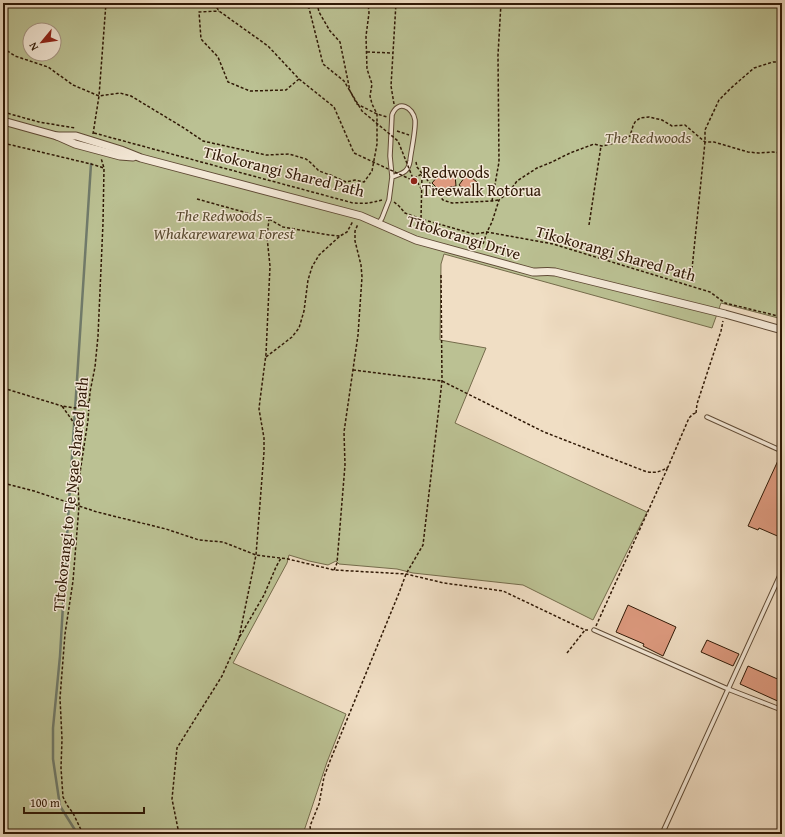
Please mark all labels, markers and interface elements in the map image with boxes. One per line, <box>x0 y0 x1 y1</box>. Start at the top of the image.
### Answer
north arrow <box>22 22 62 62</box>
text: N <box>24 39 42 54</box>
park label: The Redwoods <box>605 125 691 149</box>
street label: Tikokorangi Shared Path <box>201 139 367 203</box>
place label: Redwoods Treewalk Rotorua <box>422 160 542 202</box>
marker: Redwoods Treewalk Rotorua <box>409 176 419 186</box>
park label: The Redwoods – Whakarewarewa Forest <box>153 203 296 245</box>
street label: Tītokorangi Drive <box>404 208 524 266</box>
street label: Tikokorangi Shared Path <box>533 219 699 287</box>
street label: Tītokorangi to Te Ngae shared path <box>46 376 94 612</box>
scale bar <box>24 789 144 815</box>
text: 100 m <box>30 794 60 811</box>

